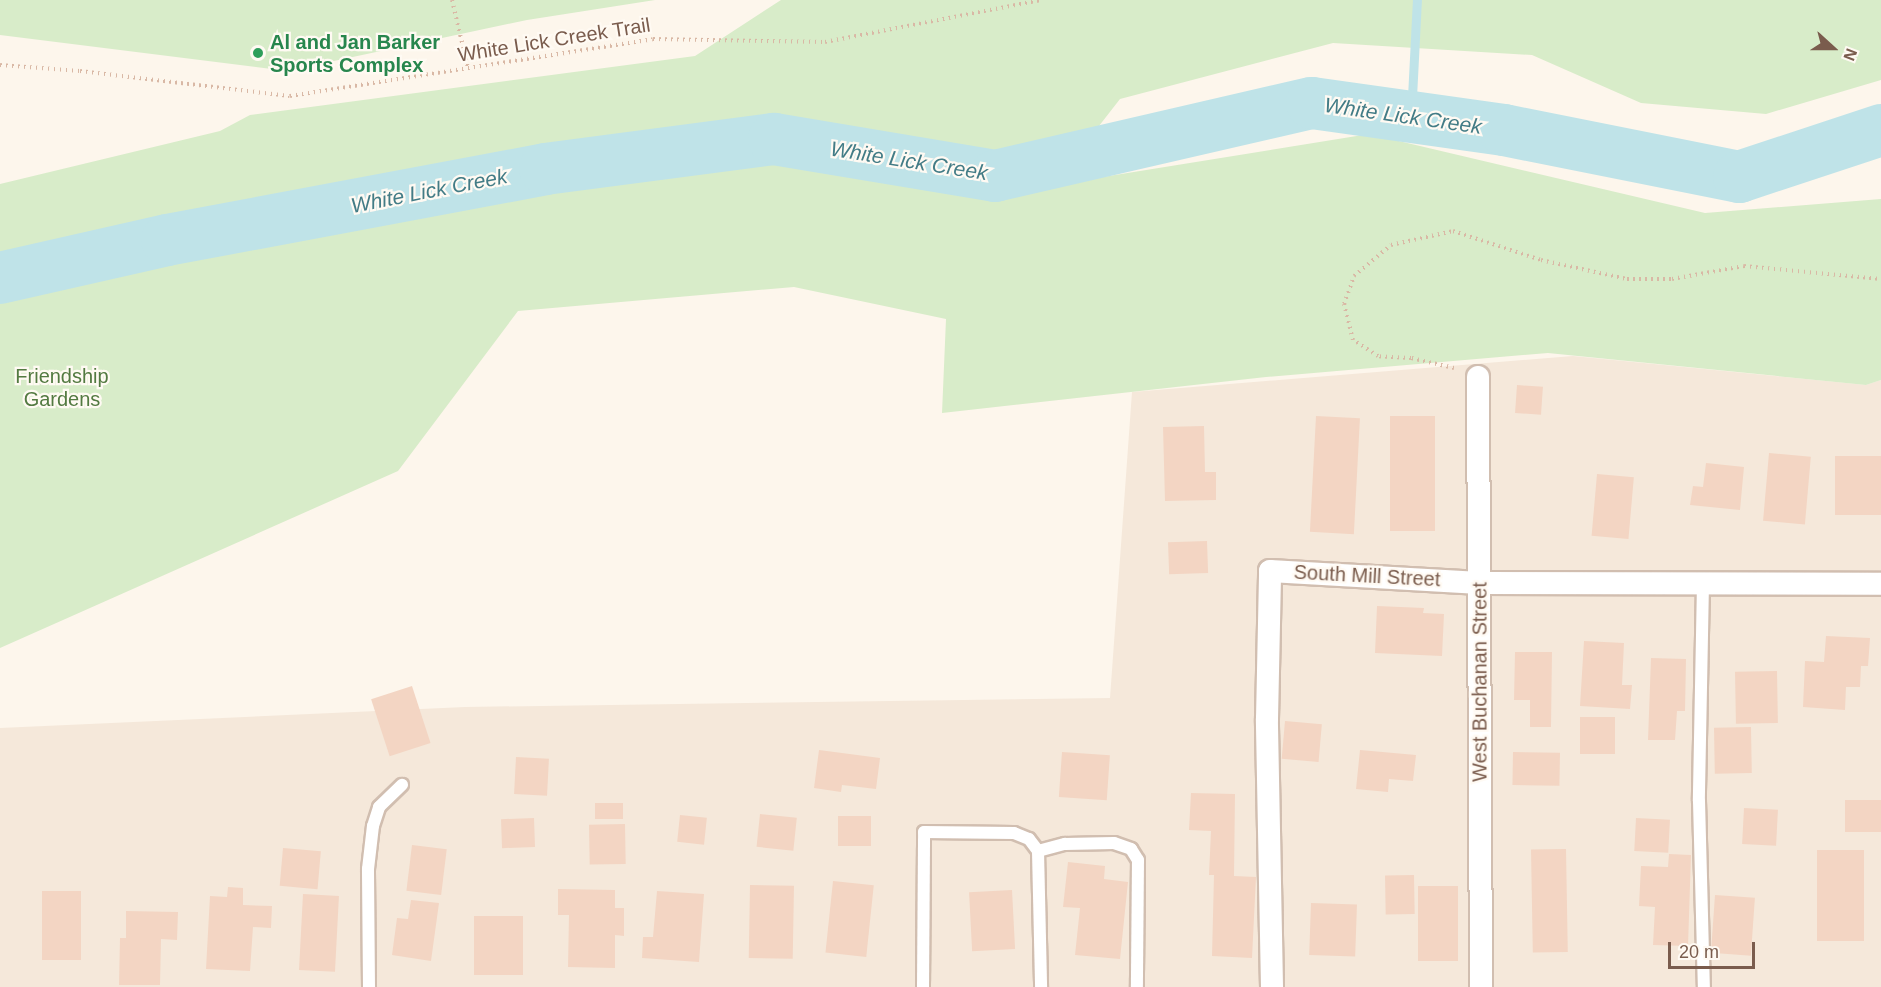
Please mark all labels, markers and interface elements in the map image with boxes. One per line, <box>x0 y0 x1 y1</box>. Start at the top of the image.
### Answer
street label: White Lick Creek Trail <box>456 13 652 67</box>
north arrow <box>1803 18 1863 78</box>
place label: Al and Jan Barker Sports Complex <box>270 30 440 77</box>
marker: Al and Jan Barker Sports Complex <box>251 46 265 60</box>
text: N <box>1840 46 1860 63</box>
water label: White Lick Creek <box>1323 92 1483 140</box>
water label: White Lick Creek <box>829 136 989 186</box>
water label: White Lick Creek <box>349 163 509 219</box>
park label: Friendship Gardens <box>15 364 109 411</box>
street label: South Mill Street <box>1293 560 1441 592</box>
street label: West Buchanan Street <box>1468 582 1492 782</box>
scale bar <box>1671 930 1758 968</box>
text: 20 m <box>1679 942 1719 962</box>

